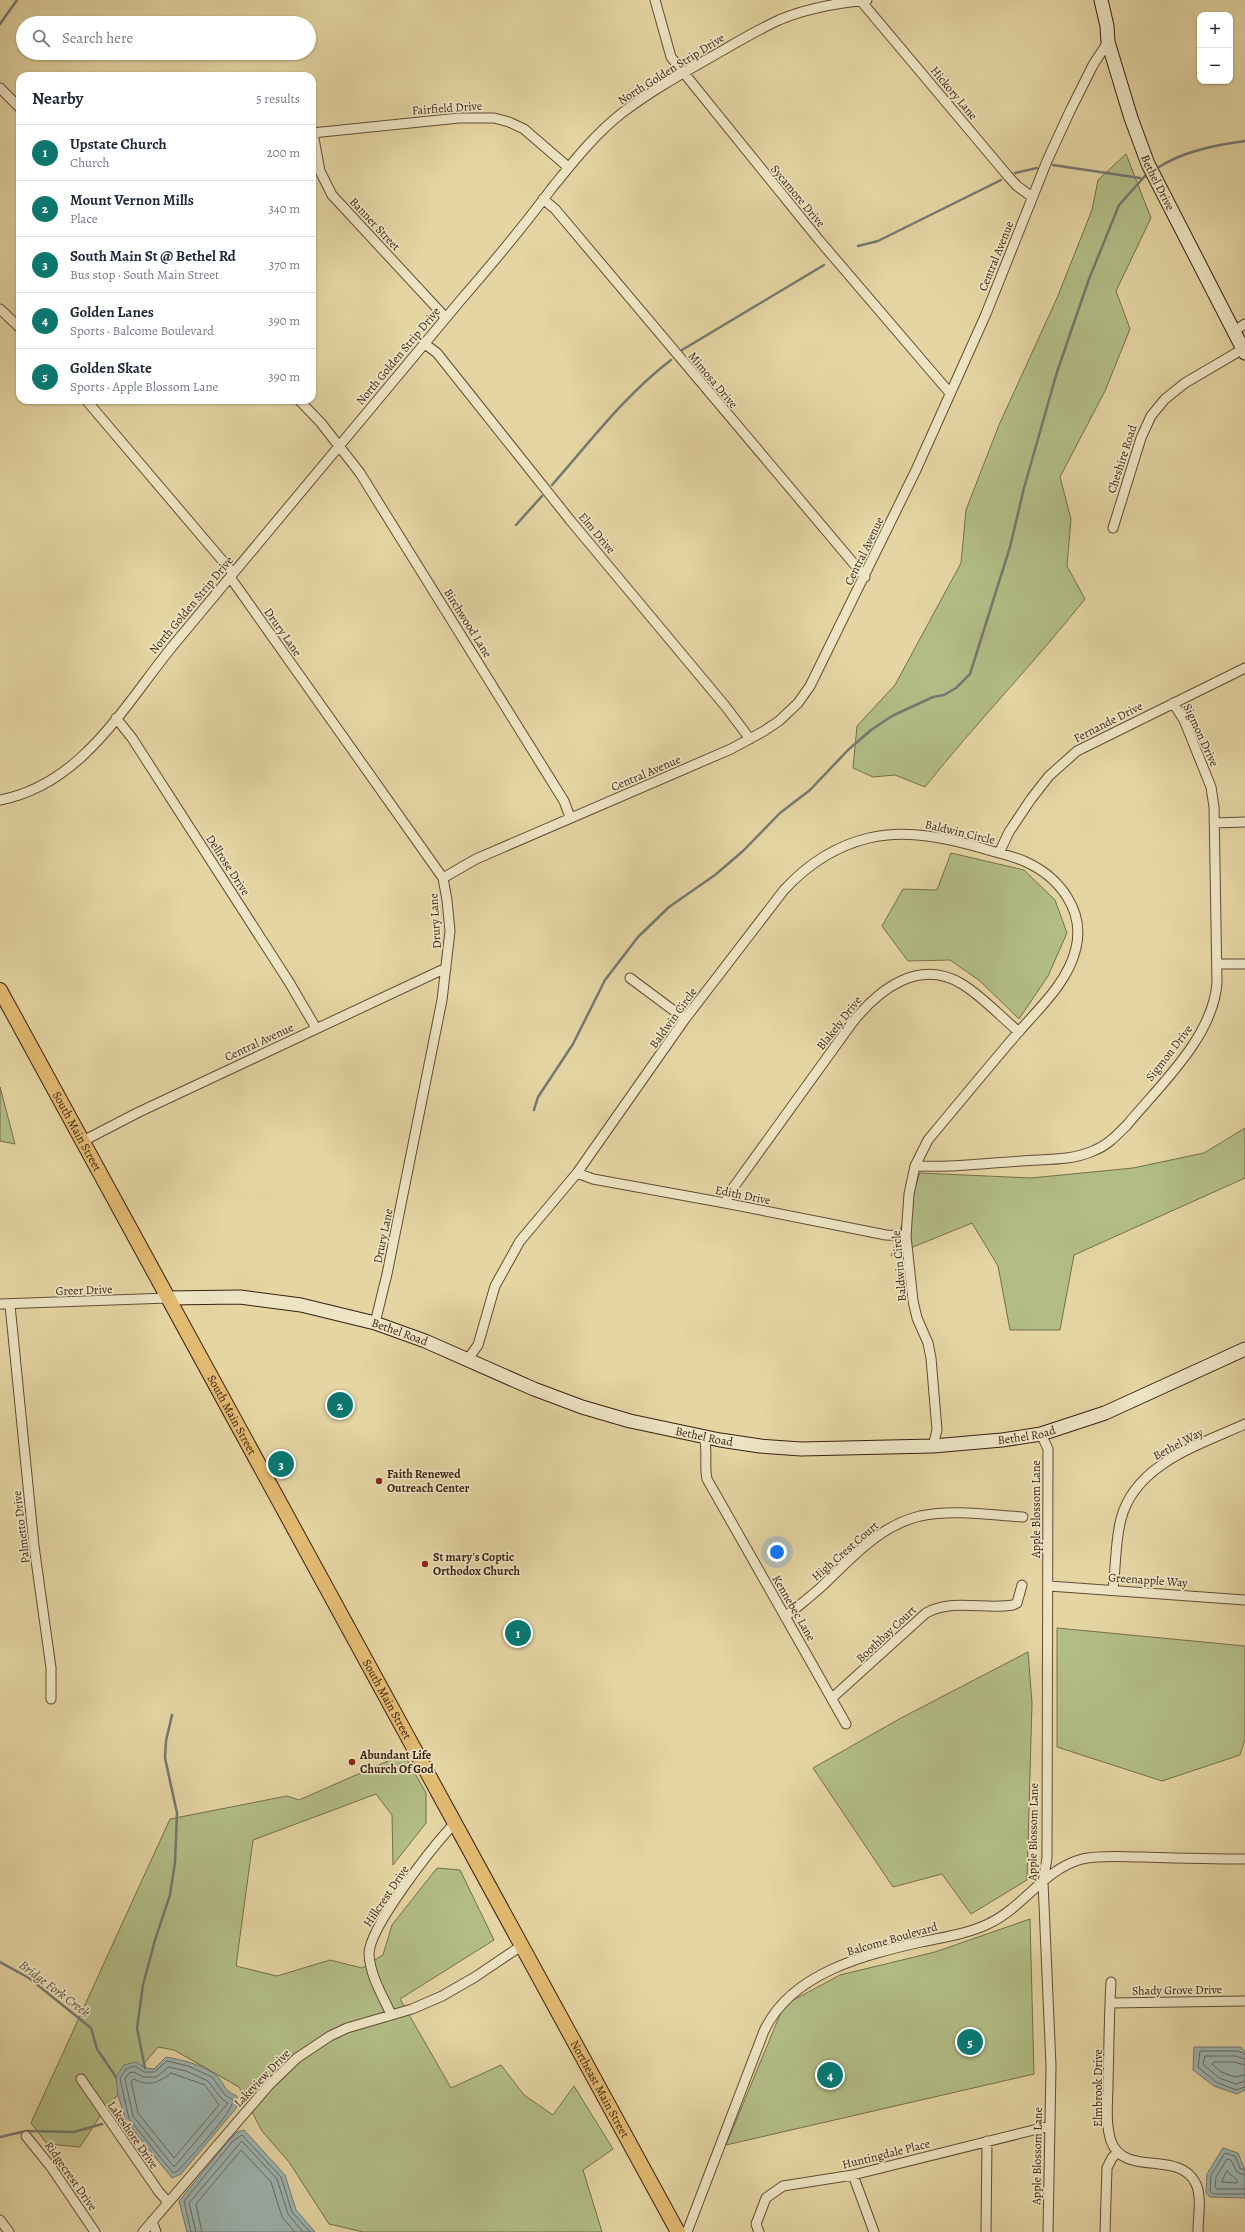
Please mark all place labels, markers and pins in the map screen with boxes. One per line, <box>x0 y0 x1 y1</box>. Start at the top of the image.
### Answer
pin: 2 <box>327 1390 353 1420</box>
pin: 3 <box>268 1449 294 1479</box>
place label: Faith Renewed Outreach Center <box>387 1466 470 1496</box>
marker: Faith Renewed Outreach Center <box>374 1476 384 1486</box>
place label: St mary's Coptic Orthodox Church <box>433 1549 521 1579</box>
marker: St mary's Coptic Orthodox Church <box>420 1559 430 1569</box>
pin: 1 <box>505 1618 531 1648</box>
place label: Abundant Life Church Of God <box>359 1747 434 1777</box>
marker: Abundant Life Church Of God <box>347 1757 357 1767</box>
pin: 5 <box>957 2027 983 2057</box>
pin: 4 <box>817 2060 843 2090</box>

